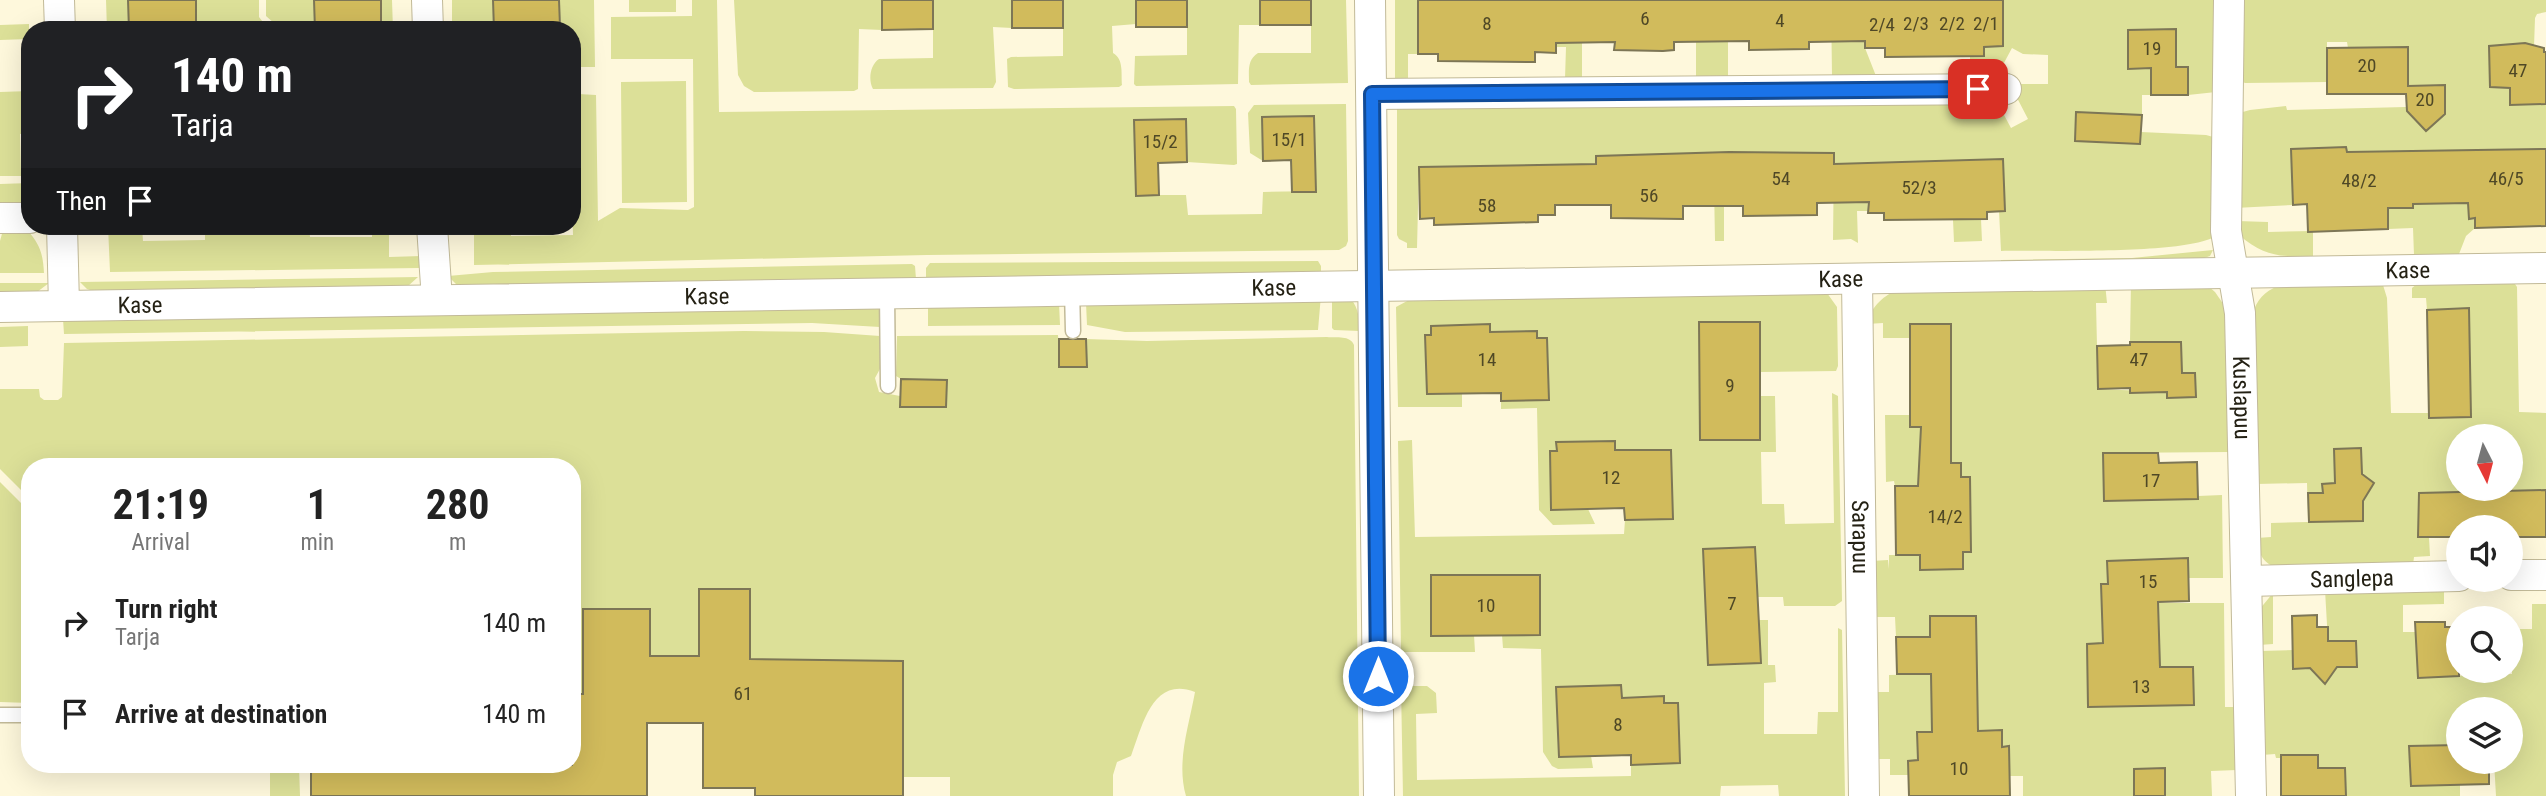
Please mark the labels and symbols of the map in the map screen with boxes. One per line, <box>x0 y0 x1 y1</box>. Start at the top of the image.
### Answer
house number: 6 <box>1640 7 1650 30</box>
house number: 4 <box>1775 9 1785 32</box>
house number: 8 <box>1482 12 1492 35</box>
house number: 2/3 <box>1903 12 1929 35</box>
house number: 2/2 <box>1939 12 1965 35</box>
house number: 2/1 <box>1973 12 1999 35</box>
house number: 2/4 <box>1869 13 1895 36</box>
house number: 19 <box>2143 37 2161 60</box>
house number: 20 <box>2358 54 2376 77</box>
pin <box>1948 59 2008 119</box>
house number: 47 <box>2509 59 2527 82</box>
house number: 20 <box>2416 88 2434 111</box>
house number: 15/1 <box>1271 128 1307 151</box>
house number: 15/2 <box>1142 130 1178 153</box>
house number: 54 <box>1772 167 1790 190</box>
house number: 46/5 <box>2488 167 2524 190</box>
house number: 48/2 <box>2341 169 2377 192</box>
house number: 52/3 <box>1901 176 1937 199</box>
house number: 56 <box>1640 184 1658 207</box>
house number: 58 <box>1478 194 1496 217</box>
street label: Kase <box>2385 256 2430 284</box>
street label: Kase <box>1818 265 1863 293</box>
street label: Kase <box>1251 274 1296 301</box>
street label: Kase <box>684 282 730 310</box>
street label: Kase <box>117 291 163 319</box>
house number: 14 <box>1478 348 1496 371</box>
house number: 47 <box>2130 348 2148 371</box>
street label: Kuslapuu <box>2227 356 2256 440</box>
house number: 9 <box>1725 374 1735 397</box>
north arrow <box>2446 424 2524 500</box>
house number: 12 <box>1602 466 1620 489</box>
house number: 17 <box>2142 469 2160 492</box>
street label: Sarapuu <box>1846 500 1874 574</box>
house number: 14/2 <box>1927 505 1963 528</box>
street label: Sanglepa <box>2310 564 2394 593</box>
house number: 15 <box>2139 570 2157 593</box>
house number: 7 <box>1727 592 1737 615</box>
house number: 10 <box>1477 594 1495 617</box>
position arrow <box>1341 639 1415 713</box>
house number: 13 <box>2132 675 2150 698</box>
house number: 61 <box>734 682 752 705</box>
house number: 8 <box>1613 713 1623 736</box>
house number: 10 <box>1950 757 1968 780</box>

